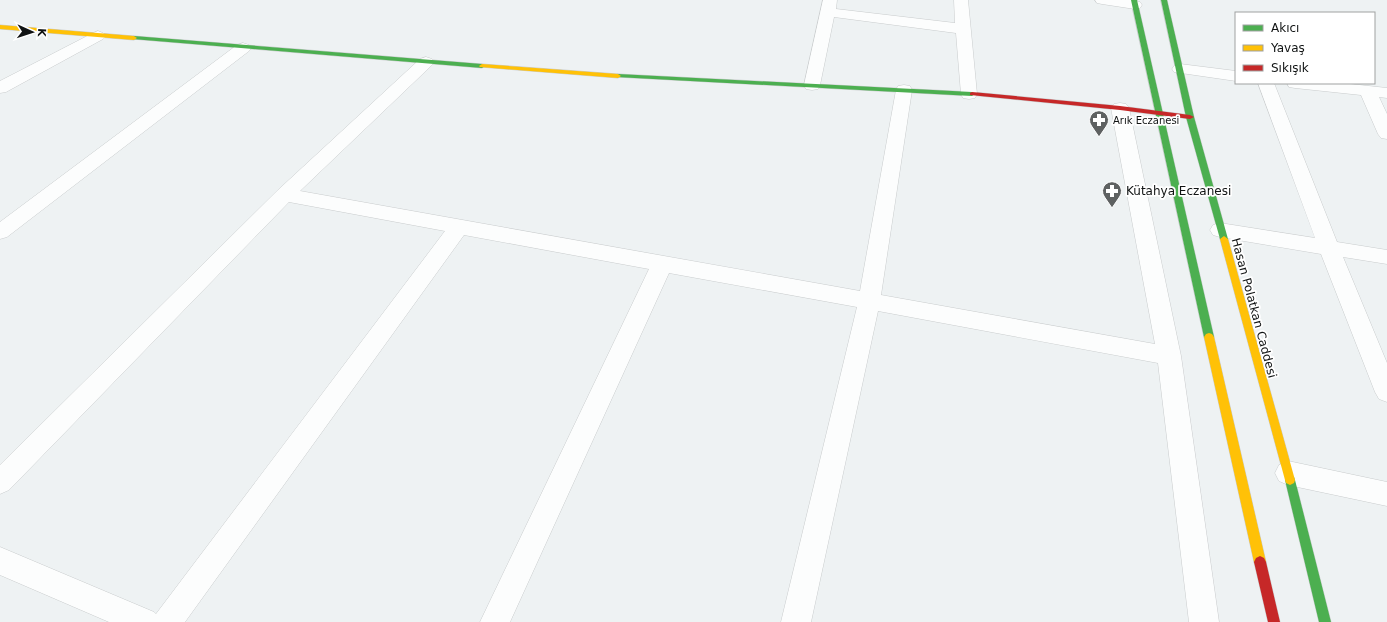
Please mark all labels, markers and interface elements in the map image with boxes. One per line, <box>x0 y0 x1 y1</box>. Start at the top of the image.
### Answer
north arrow <box>12 12 52 52</box>
legend <box>1235 12 1375 84</box>
text: Akıcı <box>1271 21 1299 35</box>
text: K <box>35 28 48 38</box>
text: Yavaş <box>1270 41 1305 55</box>
text: Sıkışık <box>1271 61 1309 75</box>
pharmacy icon: Arık Eczanesi <box>1088 109 1110 137</box>
place label: Arık Eczanesi <box>1113 115 1179 126</box>
pharmacy icon: Kütahya Eczanesi <box>1101 180 1123 208</box>
place label: Kütahya Eczanesi <box>1126 184 1231 198</box>
street label: Hasan Polatkan Caddesi <box>1229 236 1279 380</box>

